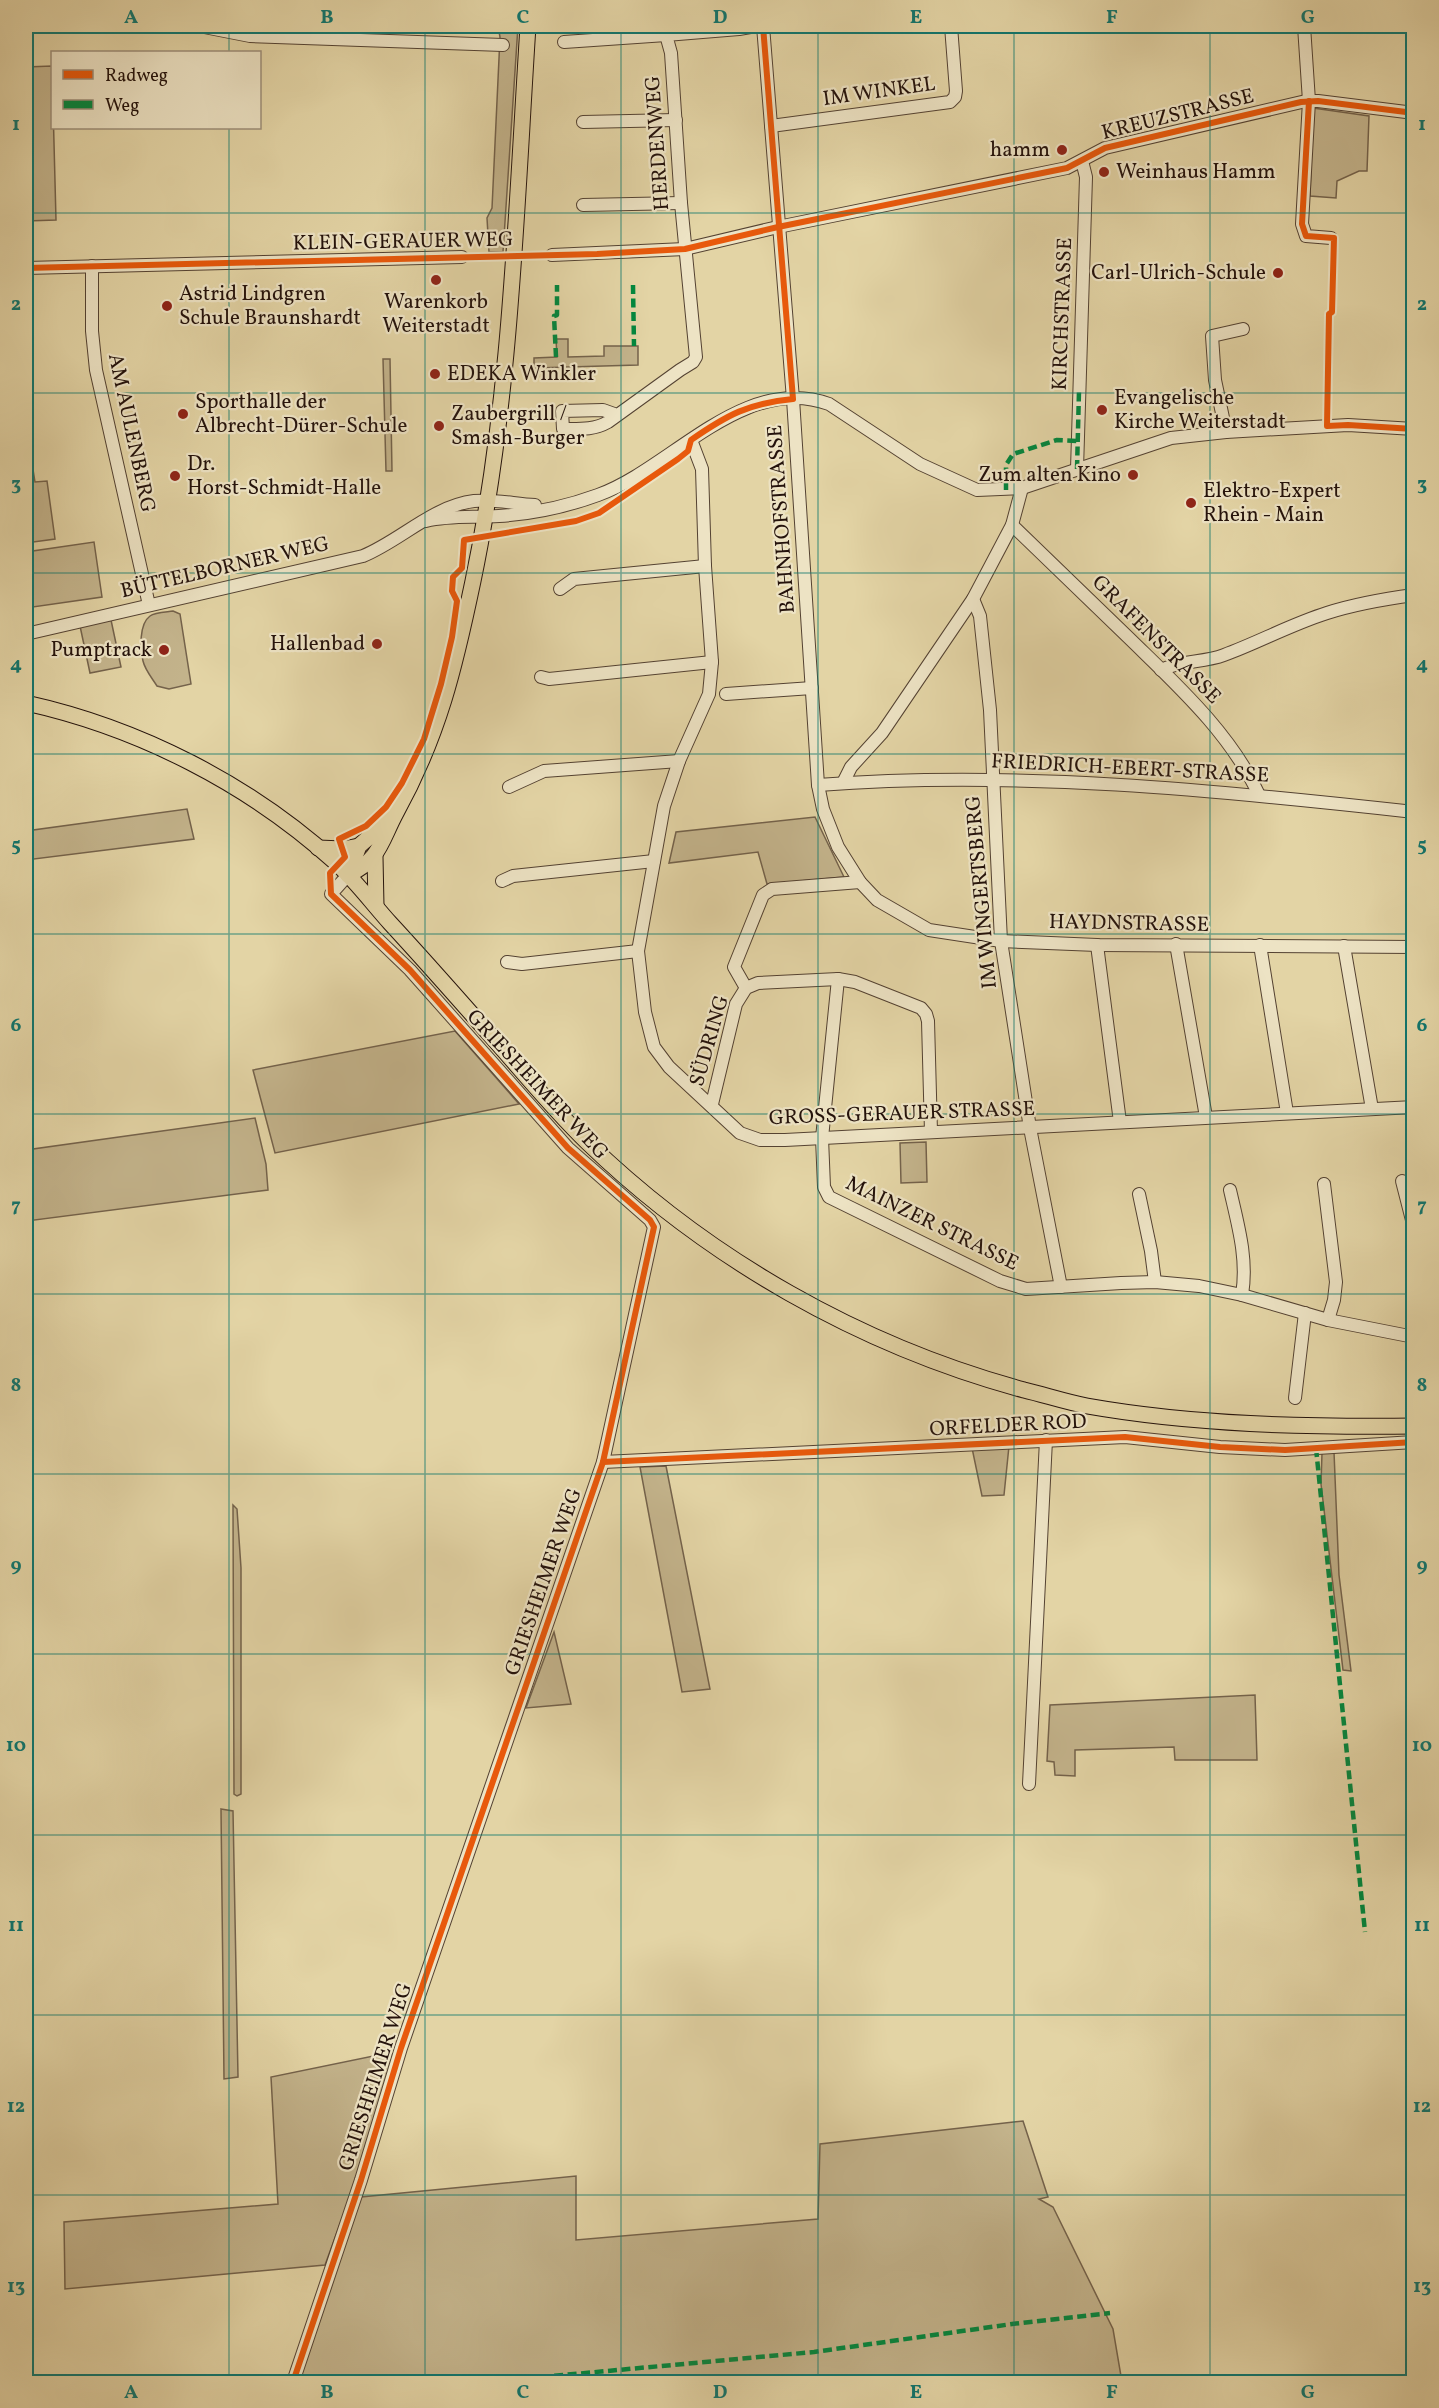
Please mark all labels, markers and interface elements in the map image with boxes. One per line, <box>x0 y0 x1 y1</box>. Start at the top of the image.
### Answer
text: A <box>124 4 138 32</box>
text: B <box>320 4 334 32</box>
text: C <box>517 4 530 32</box>
text: D <box>713 4 727 32</box>
text: E <box>910 4 922 32</box>
text: F <box>1106 4 1118 32</box>
text: G <box>1301 4 1315 32</box>
legend <box>51 51 261 129</box>
text: Radweg <box>105 64 168 89</box>
street label: IM WINKEL <box>821 70 937 114</box>
street label: HERDENWEG <box>639 74 677 212</box>
street label: KREUZSTRASSE <box>1099 82 1257 148</box>
text: Weg <box>105 94 139 119</box>
text: 1 <box>12 111 20 139</box>
text: 1 <box>1418 111 1426 139</box>
place label: hamm <box>990 136 1050 165</box>
marker: hamm <box>1055 143 1069 157</box>
place label: Weinhaus Hamm <box>1116 158 1276 187</box>
marker: Weinhaus Hamm <box>1097 165 1111 179</box>
street label: KLEIN-GERAUER WEG <box>292 226 514 258</box>
street label: KIRCHSTRASSE <box>1046 237 1080 391</box>
place label: Carl-Ulrich-Schule <box>1091 259 1266 288</box>
marker: Carl-Ulrich-Schule <box>1271 266 1285 280</box>
marker: Warenkorb Weiterstadt <box>429 273 443 287</box>
place label: Astrid Lindgren Schule Braunshardt <box>179 280 361 333</box>
place label: Warenkorb Weiterstadt <box>382 288 490 341</box>
text: 2 <box>11 291 21 319</box>
text: 2 <box>1417 291 1427 319</box>
marker: Astrid Lindgren Schule Braunshardt <box>160 299 174 313</box>
street label: AM AULENBERG <box>100 351 162 515</box>
place label: EDEKA Winkler <box>447 360 596 389</box>
marker: EDEKA Winkler <box>428 367 442 381</box>
place label: Evangelische Kirche Weiterstadt <box>1114 384 1286 437</box>
place label: Sporthalle der Albrecht-Dürer-Schule <box>195 388 407 441</box>
place label: Zaubergrill / Smash-Burger <box>451 400 585 453</box>
marker: Evangelische Kirche Weiterstadt <box>1095 403 1109 417</box>
marker: Sporthalle der Albrecht-Dürer-Schule <box>176 407 190 421</box>
marker: Zaubergrill / Smash-Burger <box>432 419 446 433</box>
street label: BAHNHOFSTRASSE <box>761 424 803 614</box>
place label: Dr. Horst-Schmidt-Halle <box>187 450 381 503</box>
place label: Zum alten Kino <box>978 461 1121 490</box>
marker: Zum alten Kino <box>1126 468 1140 482</box>
marker: Dr. Horst-Schmidt-Halle <box>168 469 182 483</box>
text: 3 <box>11 471 21 499</box>
text: 3 <box>1417 471 1427 499</box>
place label: Elektro-Expert Rhein - Main <box>1203 477 1341 530</box>
marker: Elektro-Expert Rhein - Main <box>1184 496 1198 510</box>
street label: BÜTTELBORNER WEG <box>118 530 332 606</box>
street label: GRAFENSTRASSE <box>1085 569 1227 711</box>
place label: Hallenbad <box>270 630 365 659</box>
place label: Pumptrack <box>50 636 153 665</box>
marker: Hallenbad <box>370 637 384 651</box>
marker: Pumptrack <box>157 643 171 657</box>
text: 4 <box>10 651 22 679</box>
text: 4 <box>1416 651 1428 679</box>
street label: FRIEDRICH-EBERT-STRASSE <box>990 747 1270 791</box>
street label: IM WINGERTSBERG <box>959 794 1005 990</box>
text: 5 <box>11 832 21 860</box>
text: 5 <box>1417 832 1427 860</box>
street label: HAYDNSTRASSE <box>1049 908 1209 940</box>
street label: SÜDRING <box>683 992 737 1090</box>
street label: GRIESHEIMER WEG <box>459 1003 615 1167</box>
text: 6 <box>11 1012 22 1040</box>
text: 6 <box>1417 1012 1428 1040</box>
street label: GROSS-GERAUER STRASSE <box>768 1095 1036 1133</box>
street label: MAINZER STRASSE <box>841 1169 1023 1279</box>
text: 7 <box>11 1192 21 1220</box>
text: 7 <box>1417 1192 1427 1220</box>
text: 8 <box>11 1372 21 1400</box>
text: 8 <box>1417 1372 1427 1400</box>
street label: ORFELDER ROD <box>929 1407 1087 1445</box>
street label: GRIESHEIMER WEG <box>498 1484 590 1680</box>
text: 9 <box>10 1552 22 1580</box>
text: 9 <box>1416 1552 1428 1580</box>
text: 10 <box>6 1732 26 1760</box>
text: 10 <box>1412 1732 1432 1760</box>
text: 11 <box>8 1912 24 1940</box>
text: 11 <box>1414 1912 1430 1940</box>
street label: GRIESHEIMER WEG <box>332 1979 420 2175</box>
text: 12 <box>7 2093 25 2121</box>
text: 12 <box>1413 2093 1431 2121</box>
text: 13 <box>7 2273 25 2301</box>
text: 13 <box>1413 2273 1431 2301</box>
text: A <box>124 2379 138 2407</box>
text: B <box>320 2379 334 2407</box>
text: C <box>517 2379 530 2407</box>
text: D <box>713 2379 727 2407</box>
text: E <box>910 2379 922 2407</box>
text: F <box>1106 2379 1118 2407</box>
text: G <box>1301 2379 1315 2407</box>

